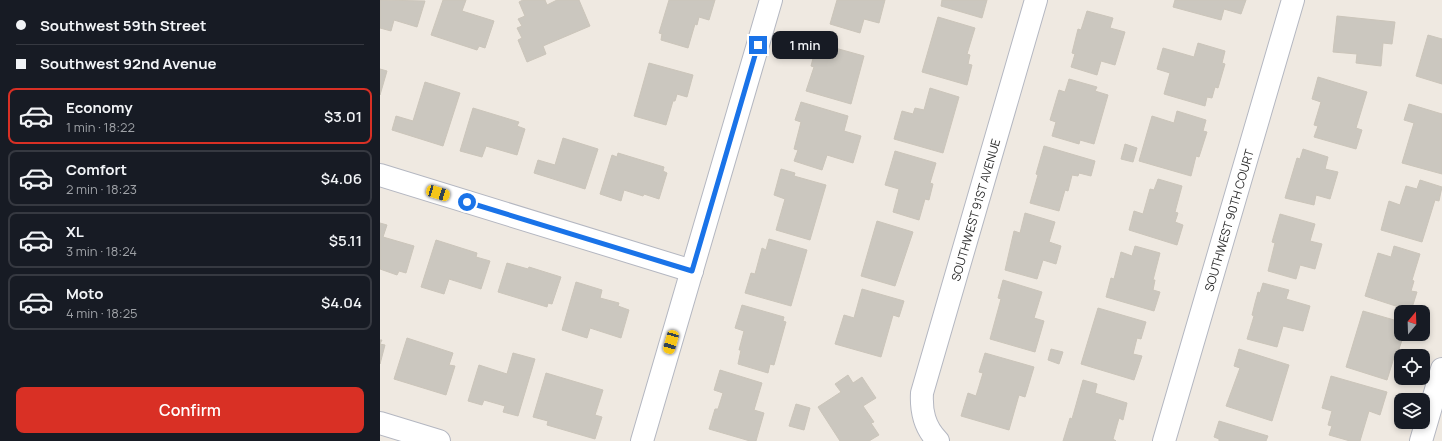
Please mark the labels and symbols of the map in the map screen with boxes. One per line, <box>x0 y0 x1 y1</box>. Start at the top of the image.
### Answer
callout: 1 min <box>772 31 838 59</box>
route end <box>749 36 767 54</box>
street label: SOUTHWEST 91ST AVENUE <box>946 137 1004 283</box>
street label: SOUTHWEST 90TH COURT <box>1200 146 1258 293</box>
car <box>425 184 451 202</box>
route start <box>458 193 476 211</box>
north arrow <box>1394 305 1430 341</box>
car <box>662 329 680 355</box>

